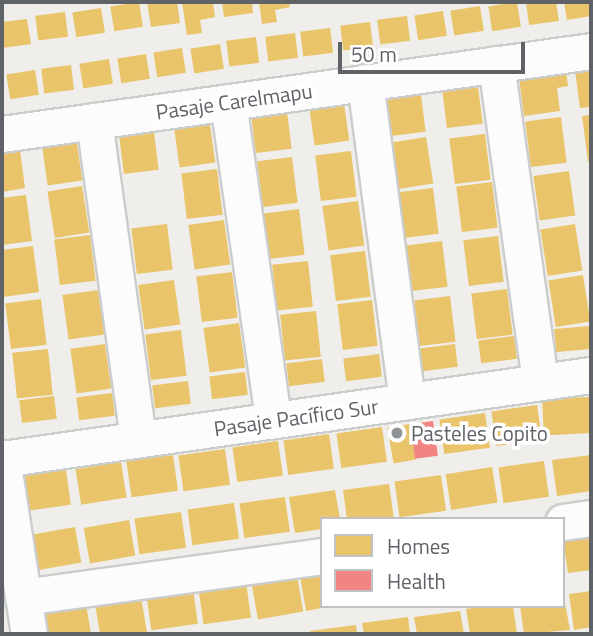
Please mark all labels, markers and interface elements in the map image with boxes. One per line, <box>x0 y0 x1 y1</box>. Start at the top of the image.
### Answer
scale bar <box>341 28 528 72</box>
text: 50 m <box>351 38 397 70</box>
street label: Pasaje Carelmapu <box>154 78 314 124</box>
street label: Pasaje Pacífico Sur <box>212 393 380 441</box>
place label: Pasteles Copito <box>411 420 548 446</box>
marker: Pasteles Copito <box>389 425 405 441</box>
legend <box>320 517 565 608</box>
text: Homes <box>387 530 450 562</box>
text: Health <box>387 565 446 597</box>

